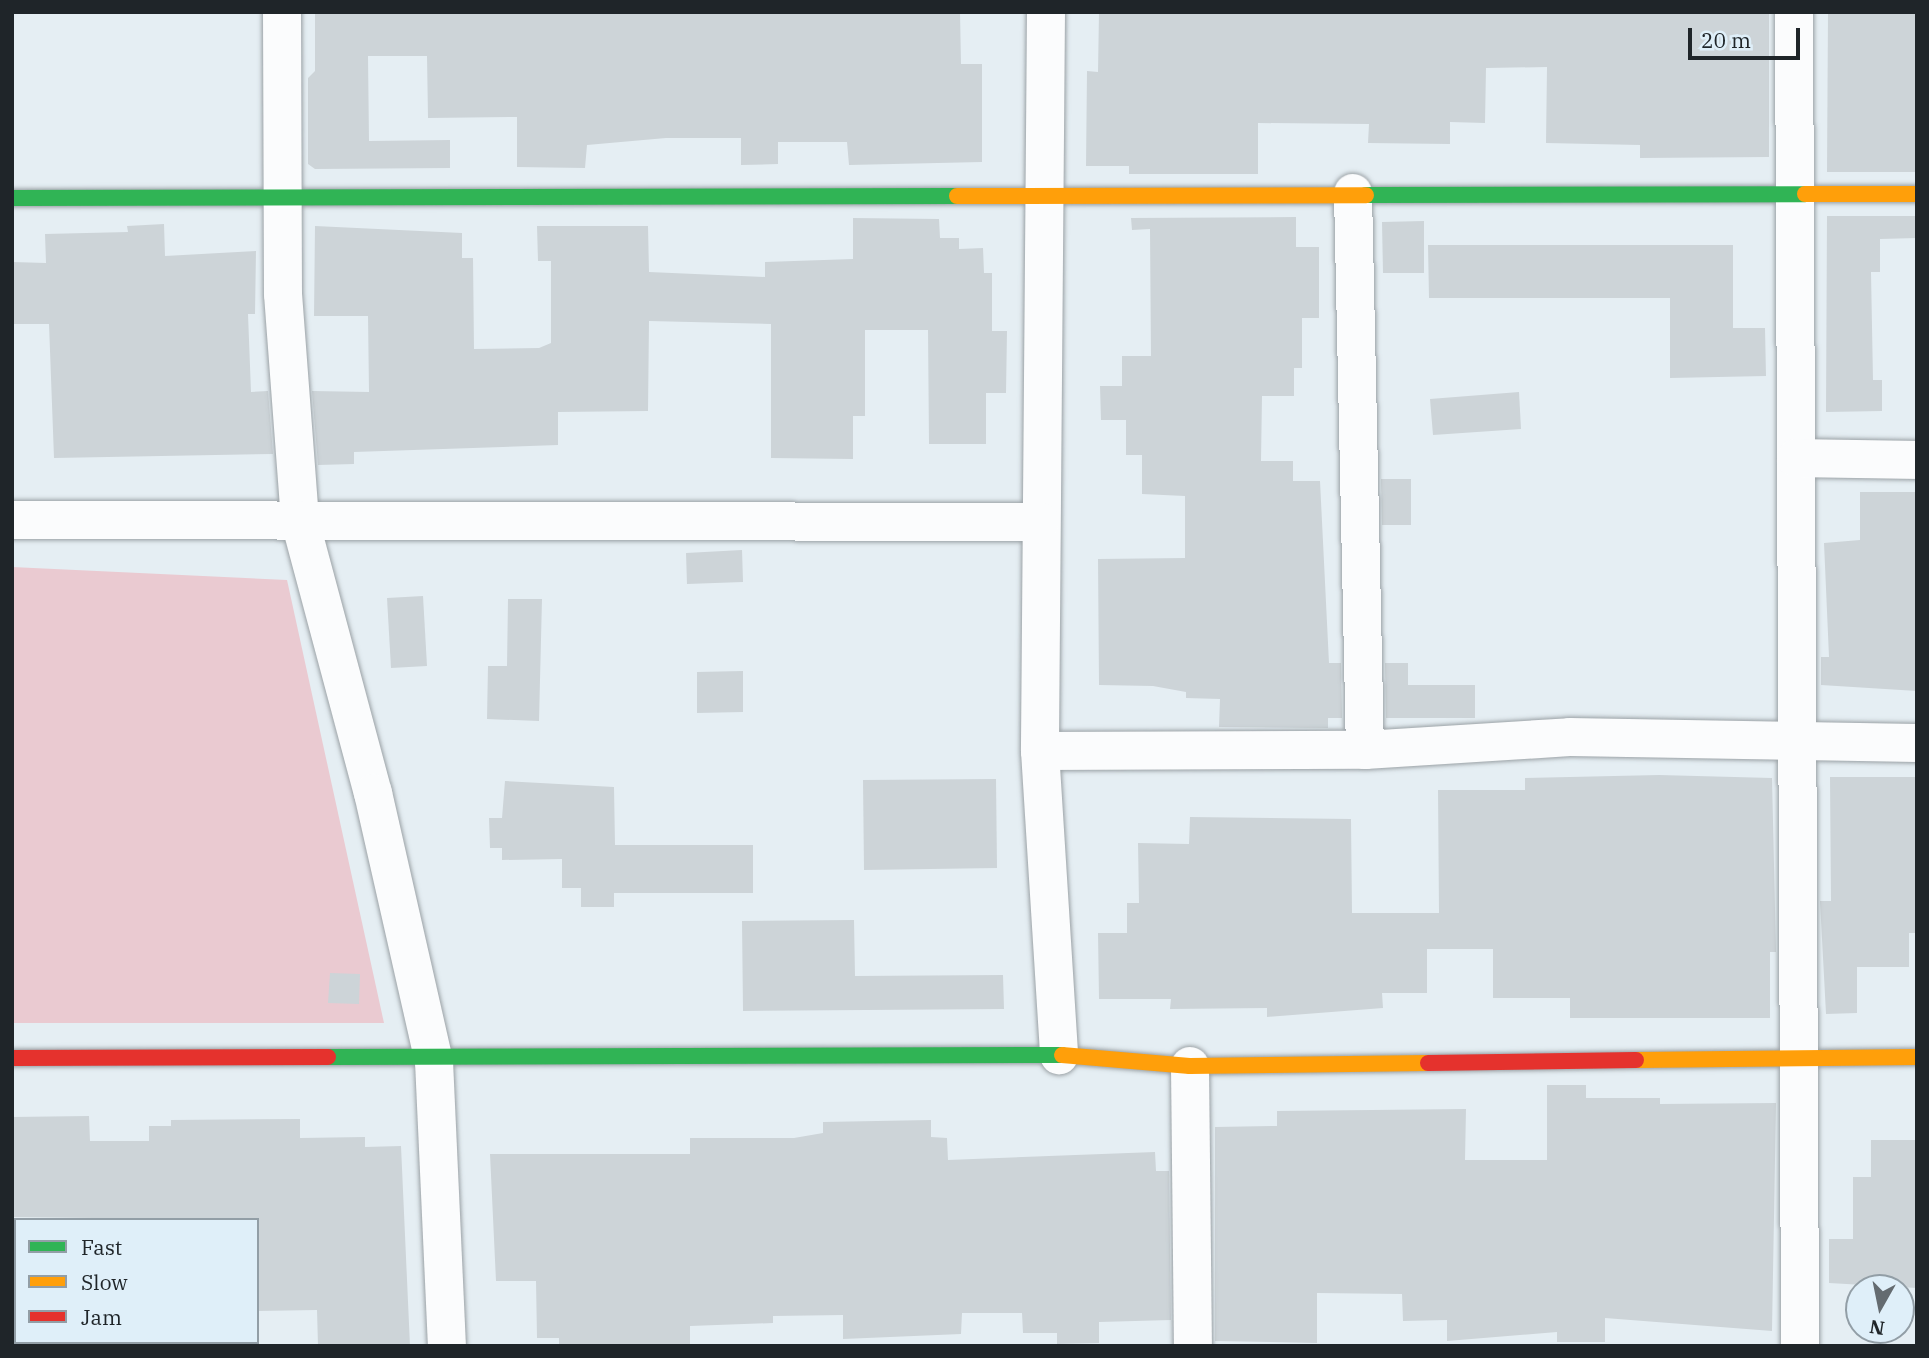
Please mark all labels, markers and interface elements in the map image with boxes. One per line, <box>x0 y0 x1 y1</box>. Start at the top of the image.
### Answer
scale bar <box>1691 14 1803 58</box>
text: 20 m <box>1701 26 1751 54</box>
legend <box>14 1218 259 1344</box>
text: Fast <box>81 1233 122 1261</box>
text: Slow <box>81 1268 128 1296</box>
north arrow <box>1845 1274 1915 1344</box>
text: Jam <box>81 1303 122 1331</box>
text: N <box>1868 1315 1886 1341</box>

